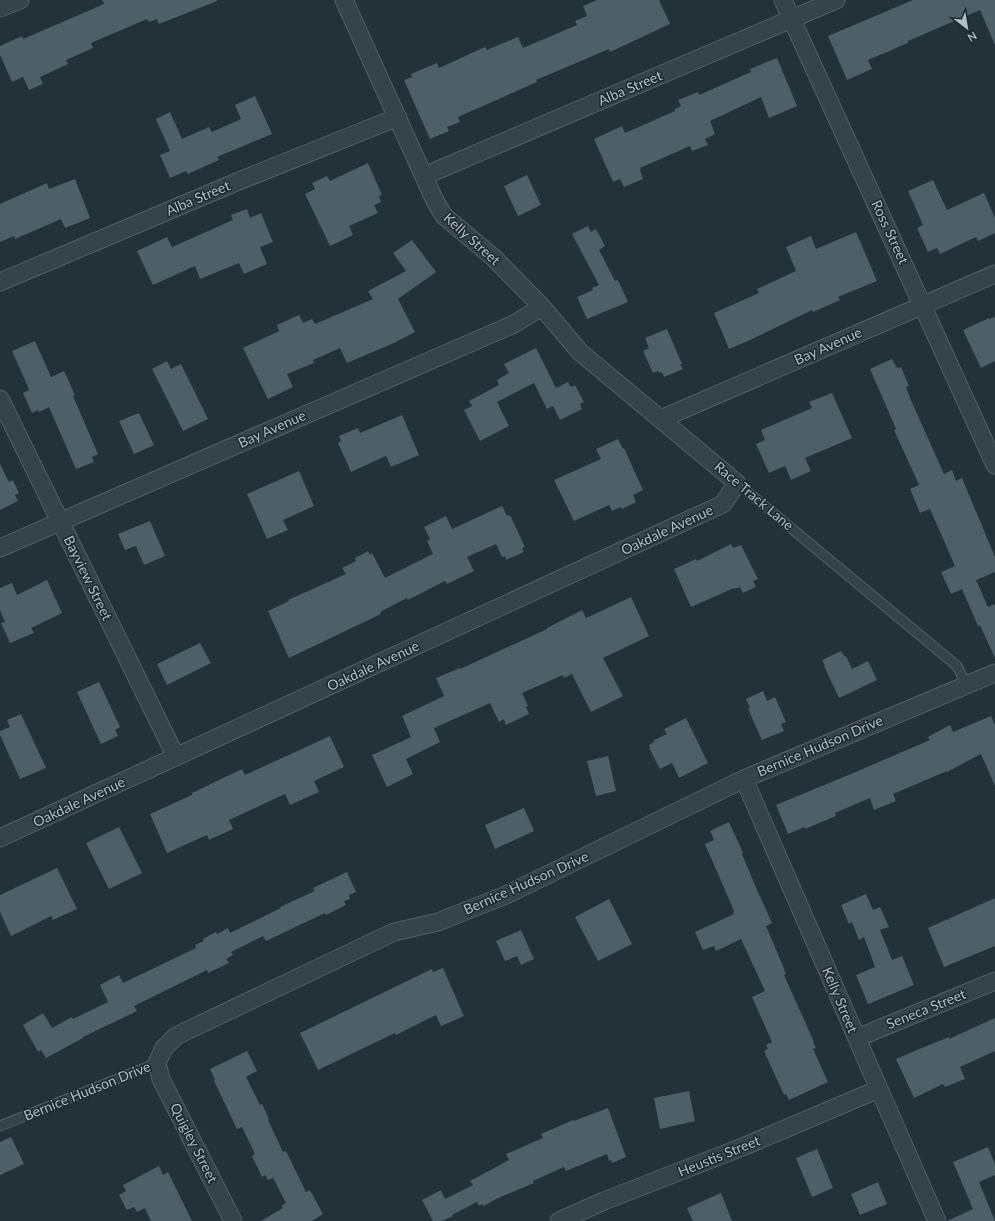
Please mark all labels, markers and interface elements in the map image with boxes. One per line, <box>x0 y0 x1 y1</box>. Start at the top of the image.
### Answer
north arrow <box>947 8 987 48</box>
text: N <box>965 29 979 45</box>
street label: Alba Street <box>595 66 664 109</box>
street label: Alba Street <box>163 176 232 219</box>
street label: Ross Street <box>868 197 913 267</box>
street label: Kelly Street <box>441 209 504 268</box>
street label: Bay Avenue <box>791 323 864 368</box>
street label: Bay Avenue <box>235 406 308 451</box>
street label: Race Track Lane <box>711 458 797 534</box>
street label: Oakdale Avenue <box>618 501 716 558</box>
street label: Bayview Street <box>61 533 116 623</box>
street label: Oakdale Avenue <box>324 637 422 694</box>
street label: Bernice Hudson Drive <box>754 711 885 780</box>
street label: Oakdale Avenue <box>30 773 128 830</box>
street label: Bernice Hudson Drive <box>461 847 591 918</box>
street label: Kelly Street <box>819 964 862 1035</box>
street label: Seneca Street <box>884 985 968 1032</box>
street label: Bernice Hudson Drive <box>21 1057 153 1124</box>
street label: Quigley Street <box>167 1100 222 1186</box>
street label: Heustis Street <box>675 1131 762 1180</box>

